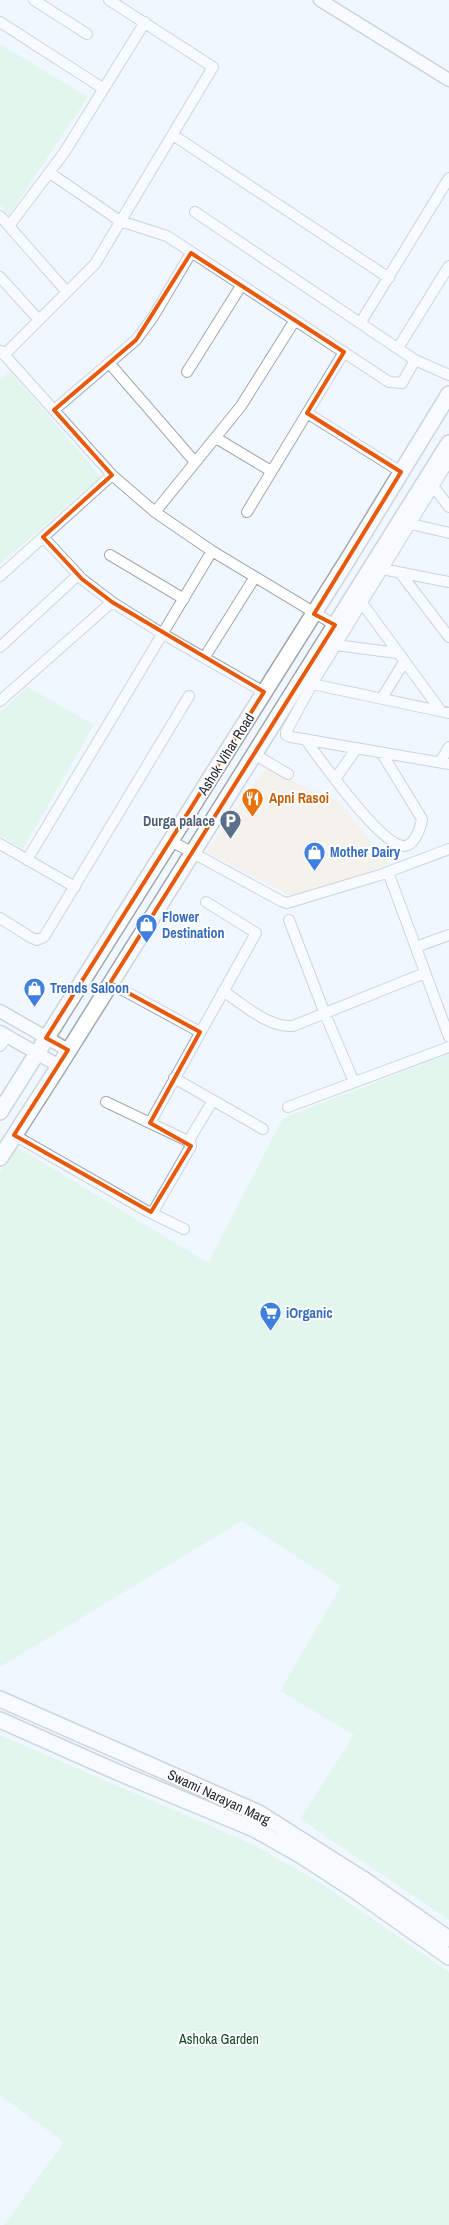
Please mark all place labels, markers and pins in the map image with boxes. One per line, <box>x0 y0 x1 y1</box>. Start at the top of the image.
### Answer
restaurant icon: Apni Rasoi <box>241 786 265 817</box>
place label: Apni Rasoi <box>269 789 329 807</box>
parking icon: Durga palace <box>219 809 243 840</box>
place label: Durga palace <box>143 812 215 830</box>
shop icon: Mother Dairy <box>302 840 326 871</box>
place label: Mother Dairy <box>330 843 401 861</box>
place label: Flower Destination <box>162 908 225 942</box>
shop icon: Flower Destination <box>134 913 158 944</box>
shop icon: Trends Saloon <box>22 976 46 1007</box>
place label: Trends Saloon <box>50 979 129 997</box>
supermarket icon: iOrganic <box>258 1301 282 1332</box>
place label: iOrganic <box>286 1304 333 1322</box>

